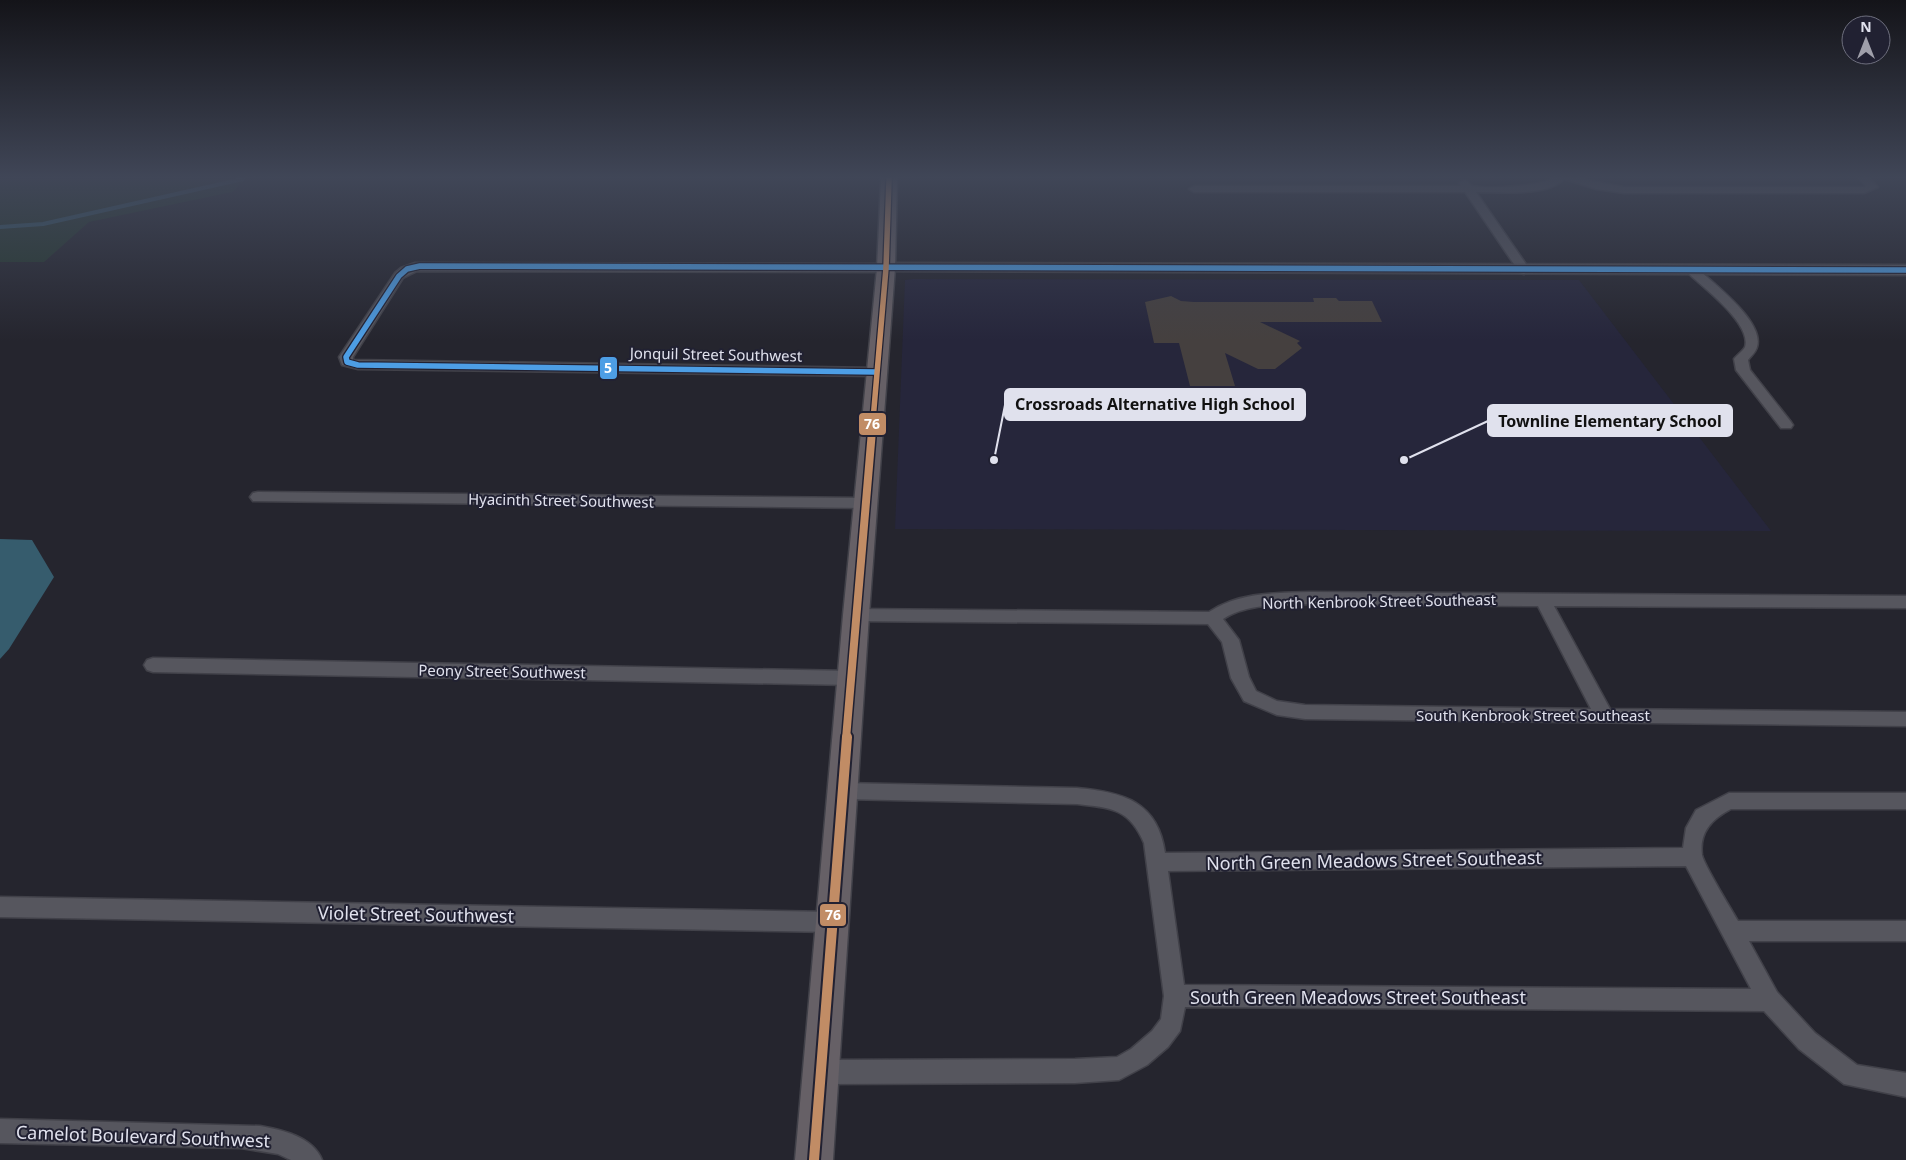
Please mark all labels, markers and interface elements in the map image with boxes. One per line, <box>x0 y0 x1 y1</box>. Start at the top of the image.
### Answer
north arrow <box>1841 15 1891 65</box>
text: N <box>1860 17 1872 36</box>
street label: Jonquil Street Southwest <box>628 342 803 366</box>
line badge: 5 <box>599 356 618 380</box>
text: 5 <box>604 358 612 377</box>
callout: Crossroads Alternative High School <box>1005 389 1305 420</box>
text: Crossroads Alternative High School <box>1015 393 1295 415</box>
callout: Townline Elementary School <box>1488 405 1732 436</box>
text: Townline Elementary School <box>1498 410 1722 432</box>
line badge: 76 <box>858 412 887 436</box>
text: 76 <box>864 414 880 433</box>
street label: Hyacinth Street Southwest <box>468 488 655 512</box>
street label: North Kenbrook Street Southeast <box>1262 589 1497 613</box>
street label: Peony Street Southwest <box>418 660 586 682</box>
street label: South Kenbrook Street Southeast <box>1416 705 1651 725</box>
street label: North Green Meadows Street Southeast <box>1206 845 1543 875</box>
street label: Violet Street Southwest <box>318 900 515 928</box>
line badge: 76 <box>819 903 847 927</box>
text: 76 <box>825 905 841 924</box>
street label: South Green Meadows Street Southeast <box>1190 985 1526 1009</box>
street label: Camelot Boulevard Southwest <box>15 1120 271 1152</box>

